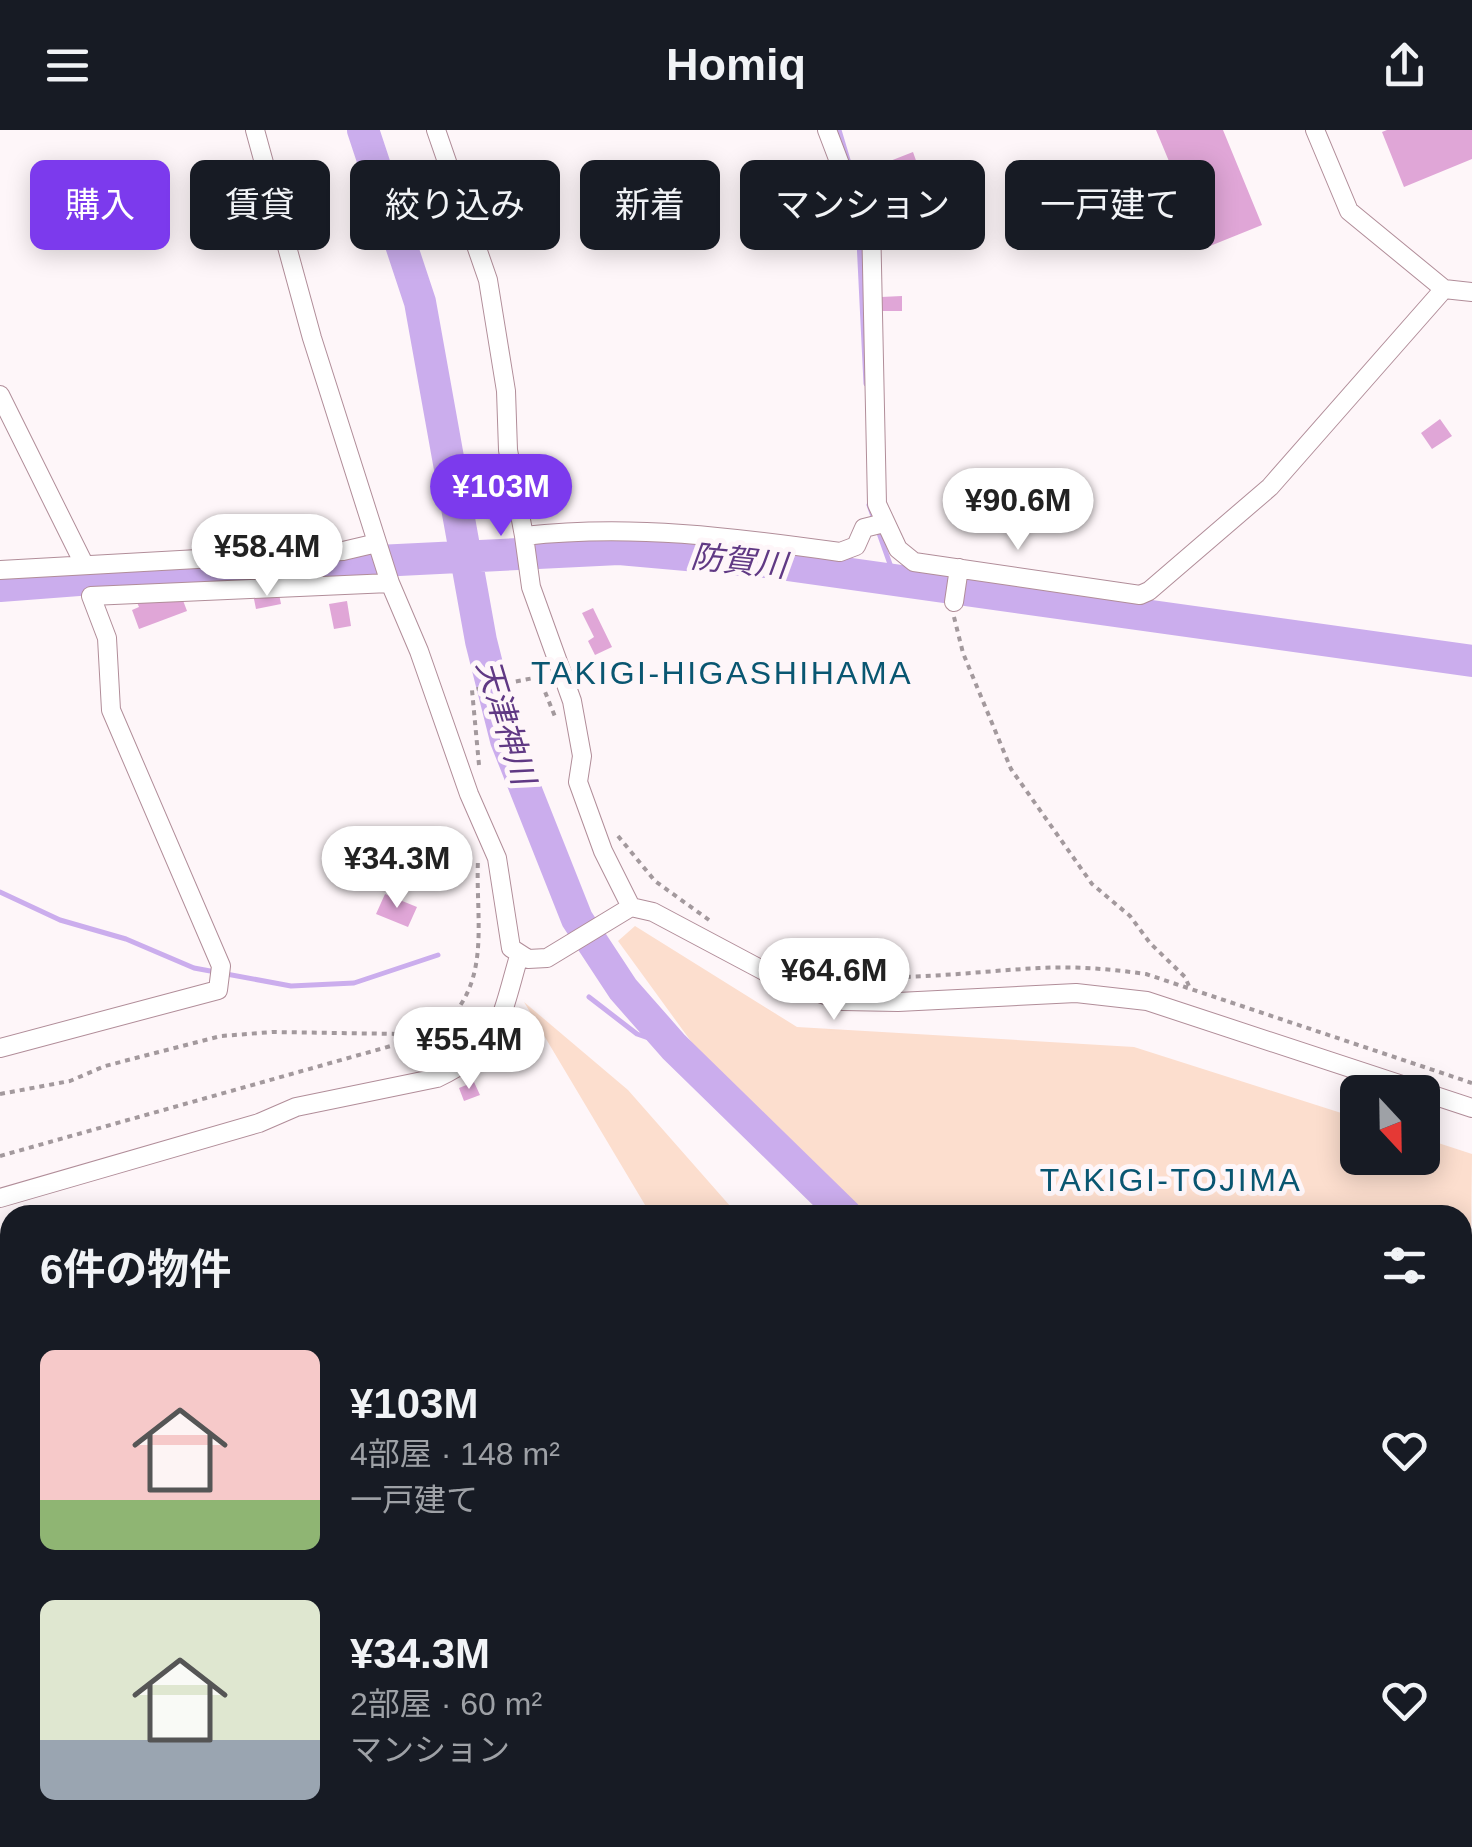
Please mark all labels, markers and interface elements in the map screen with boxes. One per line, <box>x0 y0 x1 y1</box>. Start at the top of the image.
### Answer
icon: menu <box>40 38 95 93</box>
icon: share <box>1377 38 1432 93</box>
text: Homiq <box>666 39 806 90</box>
chip: 購入 <box>30 160 170 250</box>
chip: 賃貸 <box>190 160 330 250</box>
chip: 絞り込み <box>350 160 560 250</box>
chip: 新着 <box>580 160 720 250</box>
chip: マンション <box>740 160 985 250</box>
chip: 一戸建て <box>1005 160 1215 250</box>
pin: ¥103M <box>431 454 571 539</box>
text: ¥103M <box>452 468 550 504</box>
pin: ¥90.6M <box>937 468 1099 553</box>
text: ¥90.6M <box>965 482 1071 518</box>
pin: ¥58.4M <box>186 514 348 599</box>
text: ¥58.4M <box>214 528 320 564</box>
water label: 防賀川 <box>689 538 792 584</box>
district label: TAKIGI-HIGASHIHAMA <box>531 655 913 691</box>
water label: 天津神川 <box>470 656 543 791</box>
pin: ¥34.3M <box>316 826 478 911</box>
text: ¥34.3M <box>344 840 450 876</box>
pin: ¥64.6M <box>753 938 915 1023</box>
text: ¥64.6M <box>781 952 887 988</box>
pin: ¥55.4M <box>388 1007 550 1092</box>
text: ¥55.4M <box>416 1021 522 1057</box>
north arrow <box>1340 1075 1440 1175</box>
map controls <box>1340 1075 1440 1175</box>
district label: TAKIGI-TOJIMA <box>1040 1162 1302 1198</box>
icon: filters <box>1377 1238 1432 1293</box>
text: 6件の物件 <box>40 1246 231 1293</box>
text: ¥103M <box>350 1380 478 1427</box>
icon: home <box>120 1390 240 1510</box>
icon: heart <box>1377 1423 1432 1478</box>
text: 4部屋 · 148 m² <box>350 1436 560 1472</box>
text: 一戸建て <box>350 1482 478 1518</box>
text: ¥34.3M <box>350 1630 490 1677</box>
icon: home <box>120 1640 240 1760</box>
icon: heart <box>1377 1673 1432 1728</box>
text: 2部屋 · 60 m² <box>350 1686 542 1722</box>
text: マンション <box>350 1732 510 1768</box>

